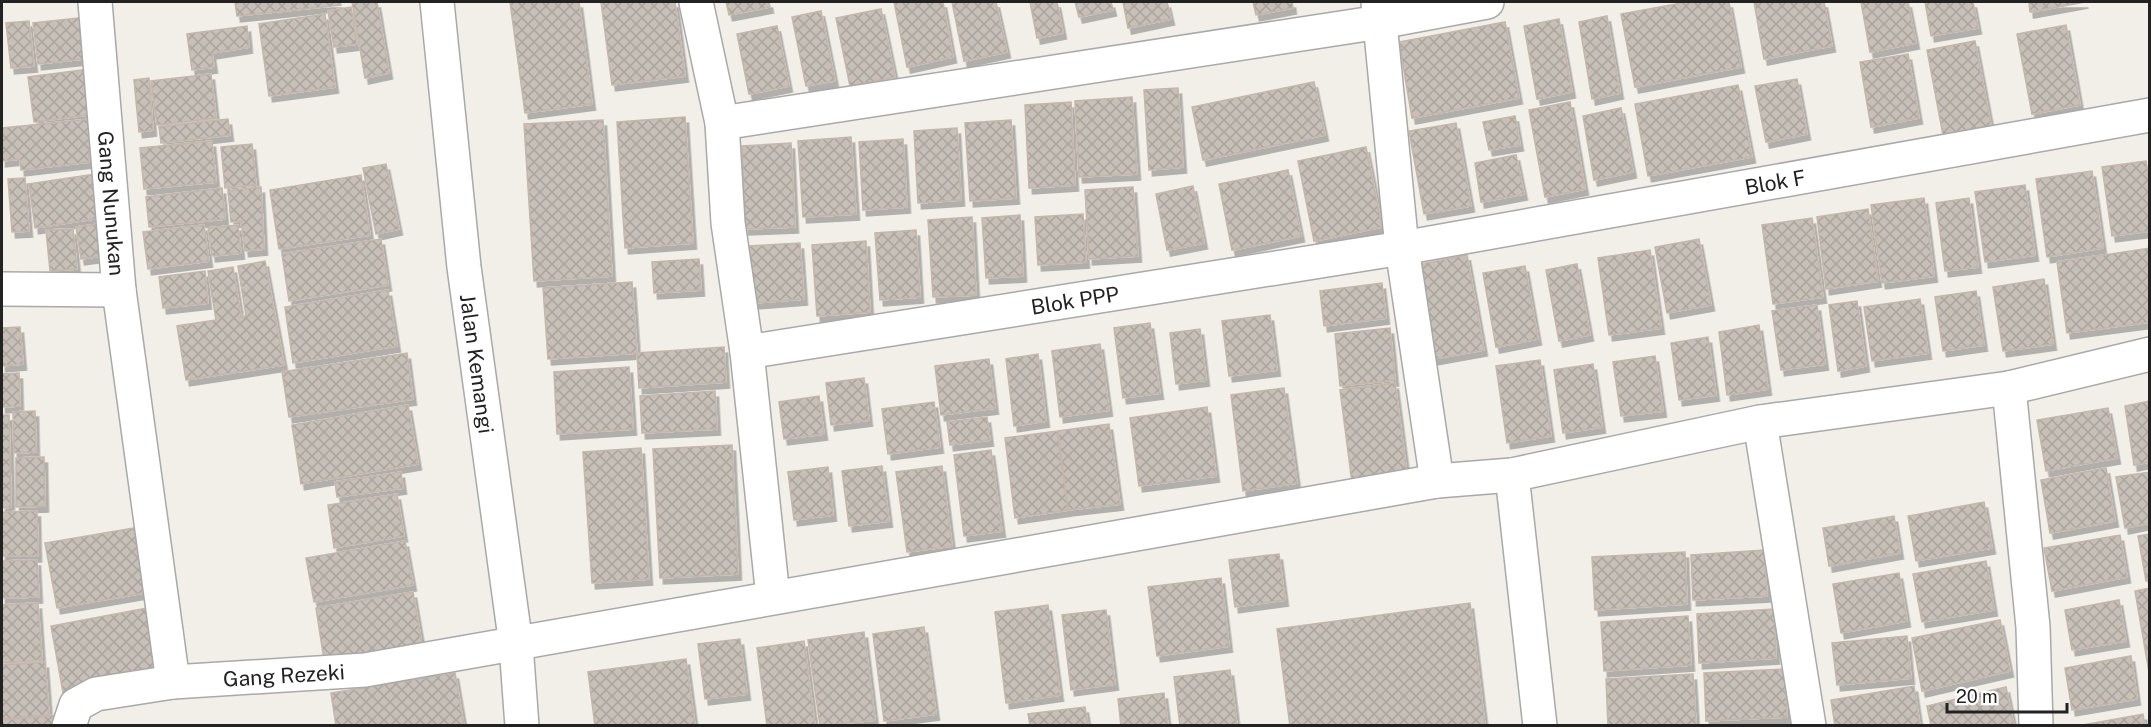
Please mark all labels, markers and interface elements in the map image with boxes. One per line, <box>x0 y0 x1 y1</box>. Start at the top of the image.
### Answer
street label: Gang Nunukan <box>93 130 130 277</box>
street label: Blok F <box>1743 164 1807 199</box>
street label: Blok PPP <box>1029 281 1121 319</box>
street label: Jalan Kemangi <box>455 292 499 435</box>
street label: Gang Rezeki <box>222 659 345 691</box>
scale bar <box>1947 676 2067 714</box>
text: 20 m <box>1956 686 1998 707</box>

